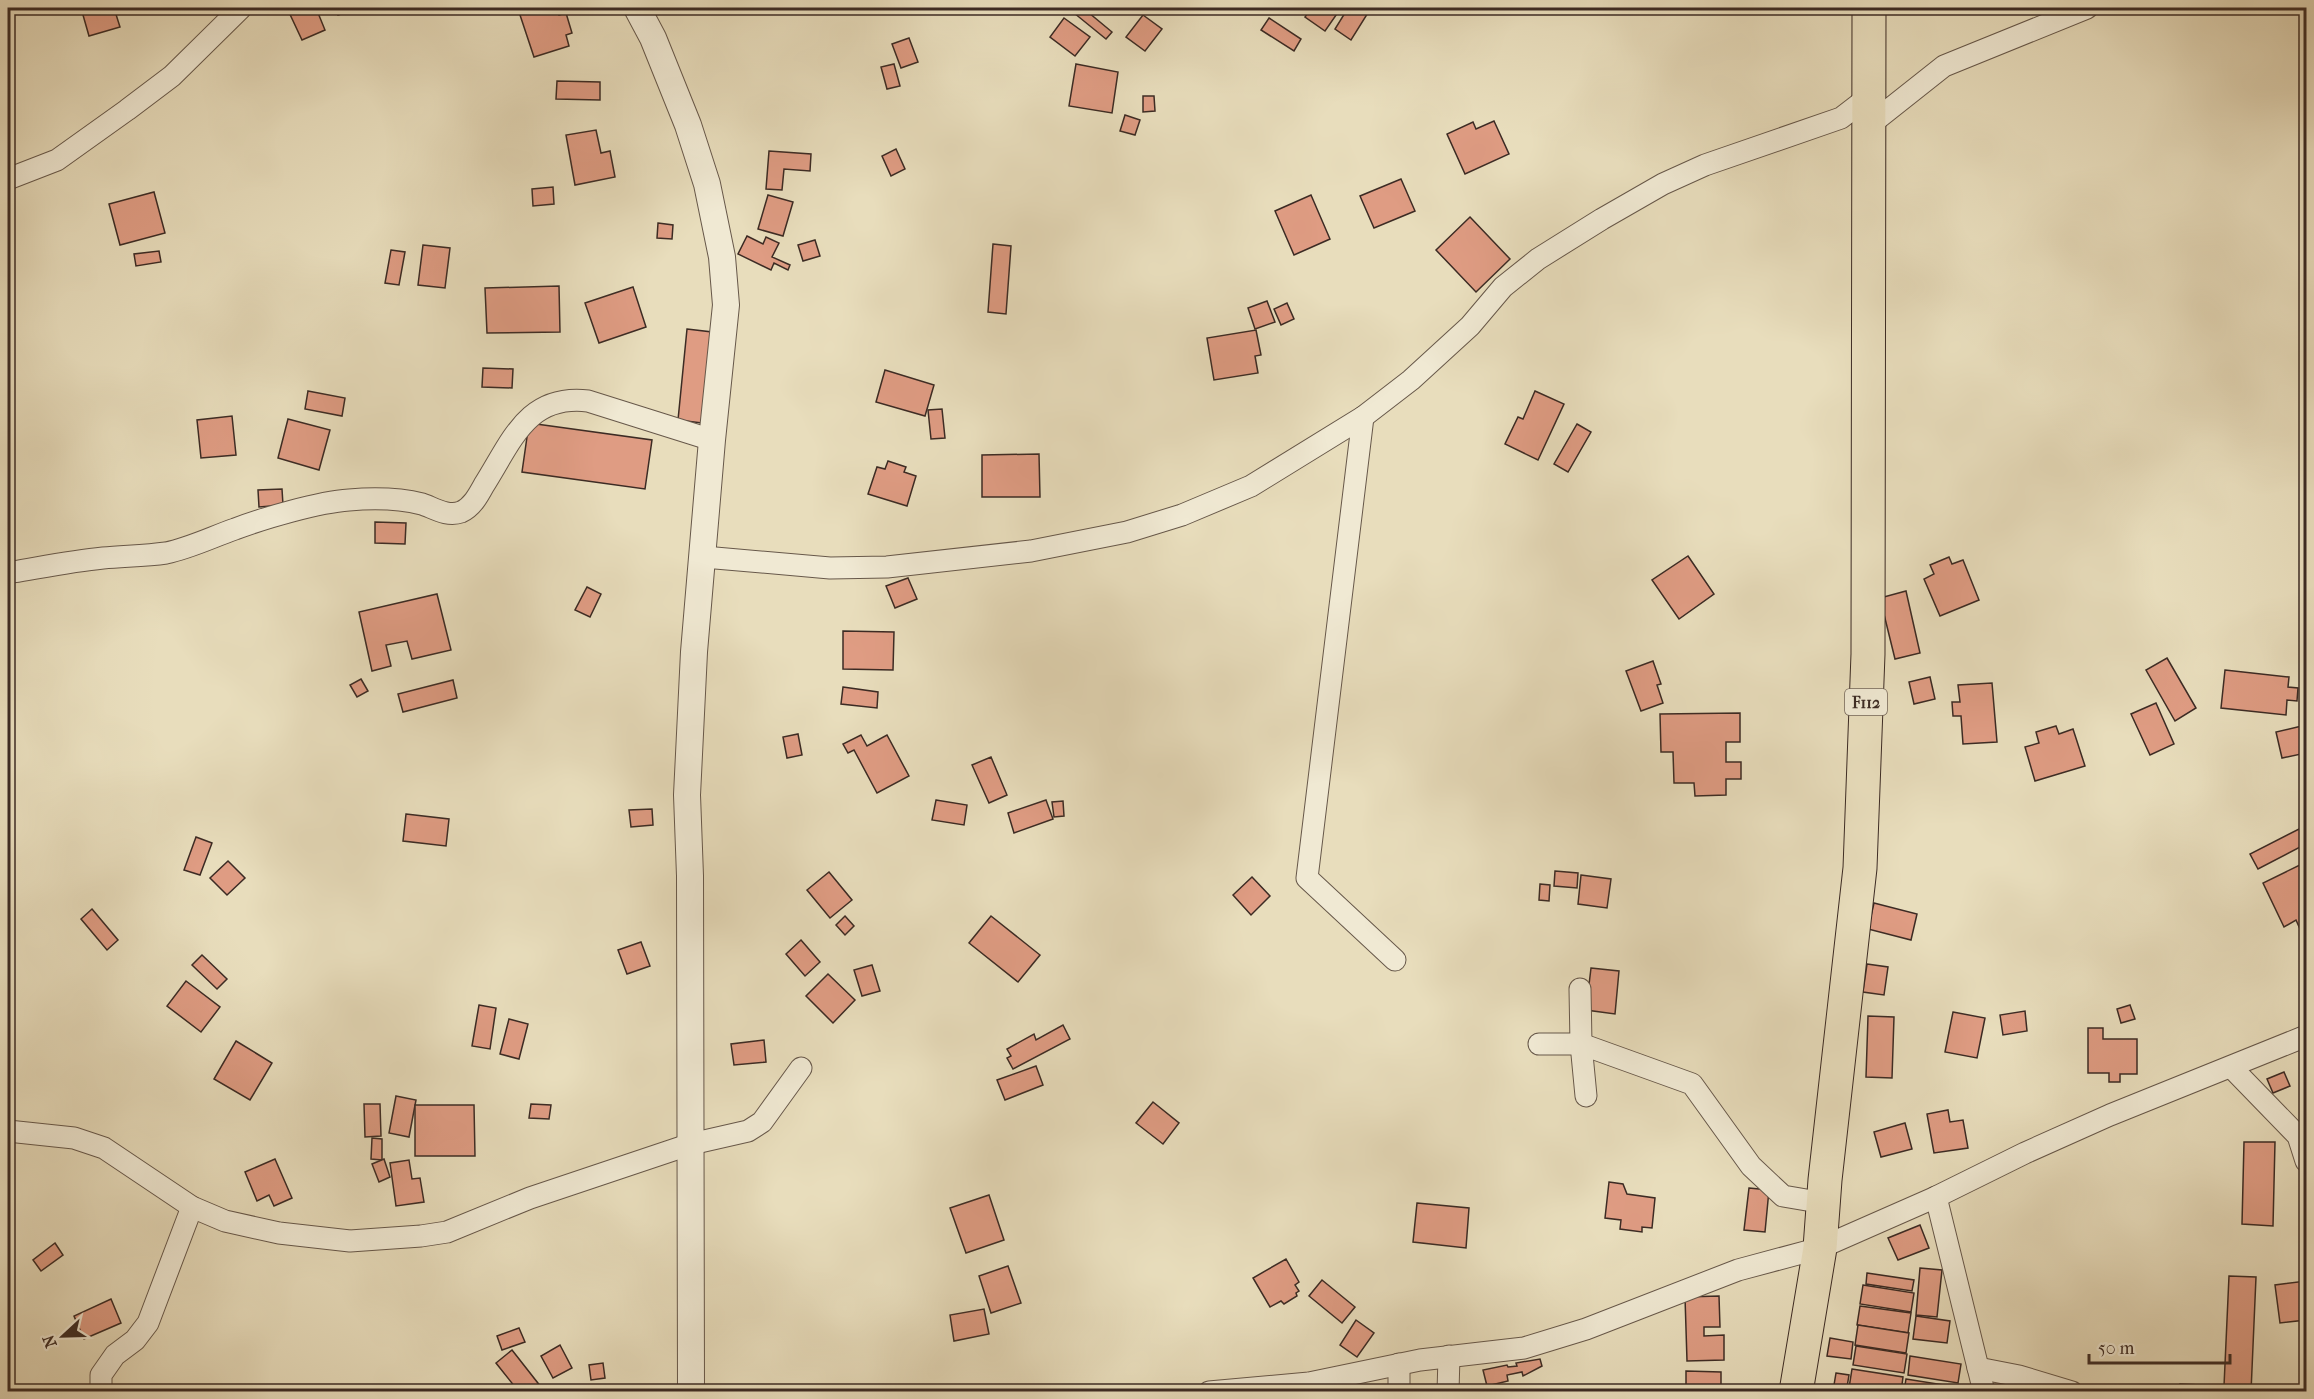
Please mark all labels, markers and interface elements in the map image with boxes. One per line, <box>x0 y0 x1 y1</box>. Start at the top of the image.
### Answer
road number: F112 <box>1845 689 1887 715</box>
north arrow <box>33 1306 93 1366</box>
scale bar <box>2089 1327 2230 1365</box>
text: N <box>38 1331 61 1351</box>
text: 50 m <box>2098 1338 2135 1359</box>

